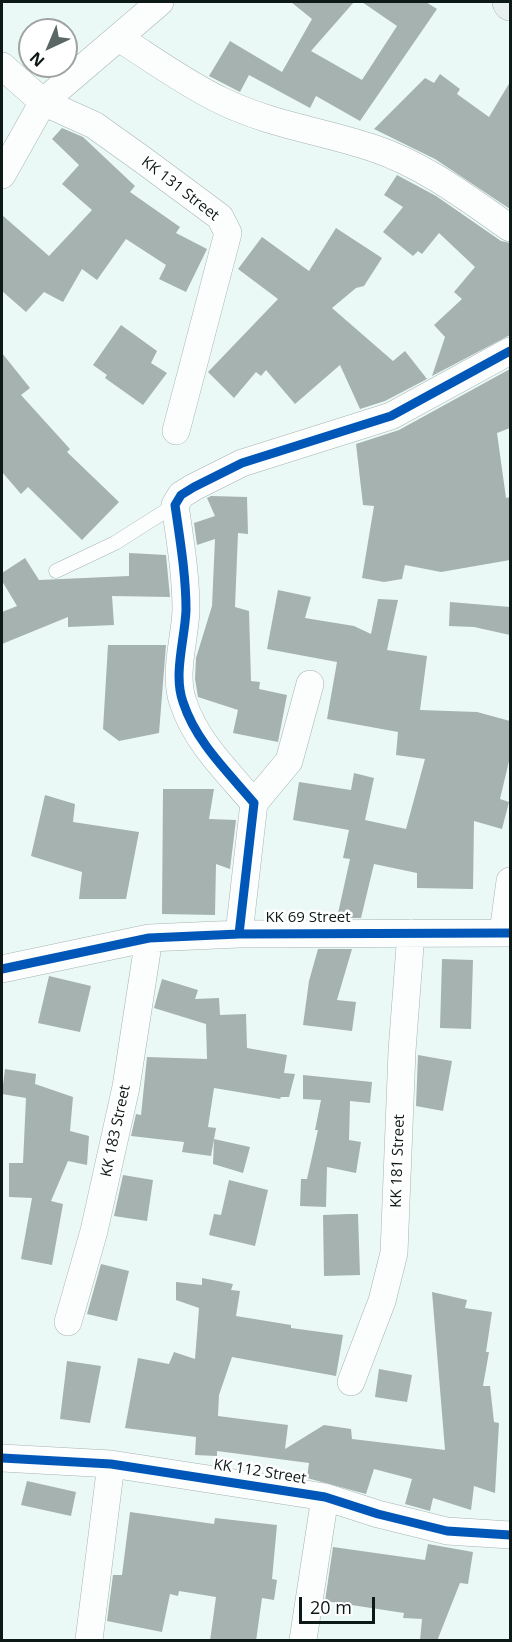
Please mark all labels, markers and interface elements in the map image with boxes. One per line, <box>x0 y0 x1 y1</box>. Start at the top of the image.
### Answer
north arrow <box>18 18 78 78</box>
text: N <box>25 47 49 72</box>
street label: KK 131 Street <box>138 153 222 225</box>
street label: KK 69 Street <box>265 909 351 927</box>
street label: KK 183 Street <box>97 1083 135 1179</box>
street label: KK 181 Street <box>387 1114 409 1208</box>
street label: KK 112 Street <box>212 1456 308 1488</box>
scale bar <box>302 1585 378 1623</box>
text: 20 m <box>310 1595 352 1619</box>

